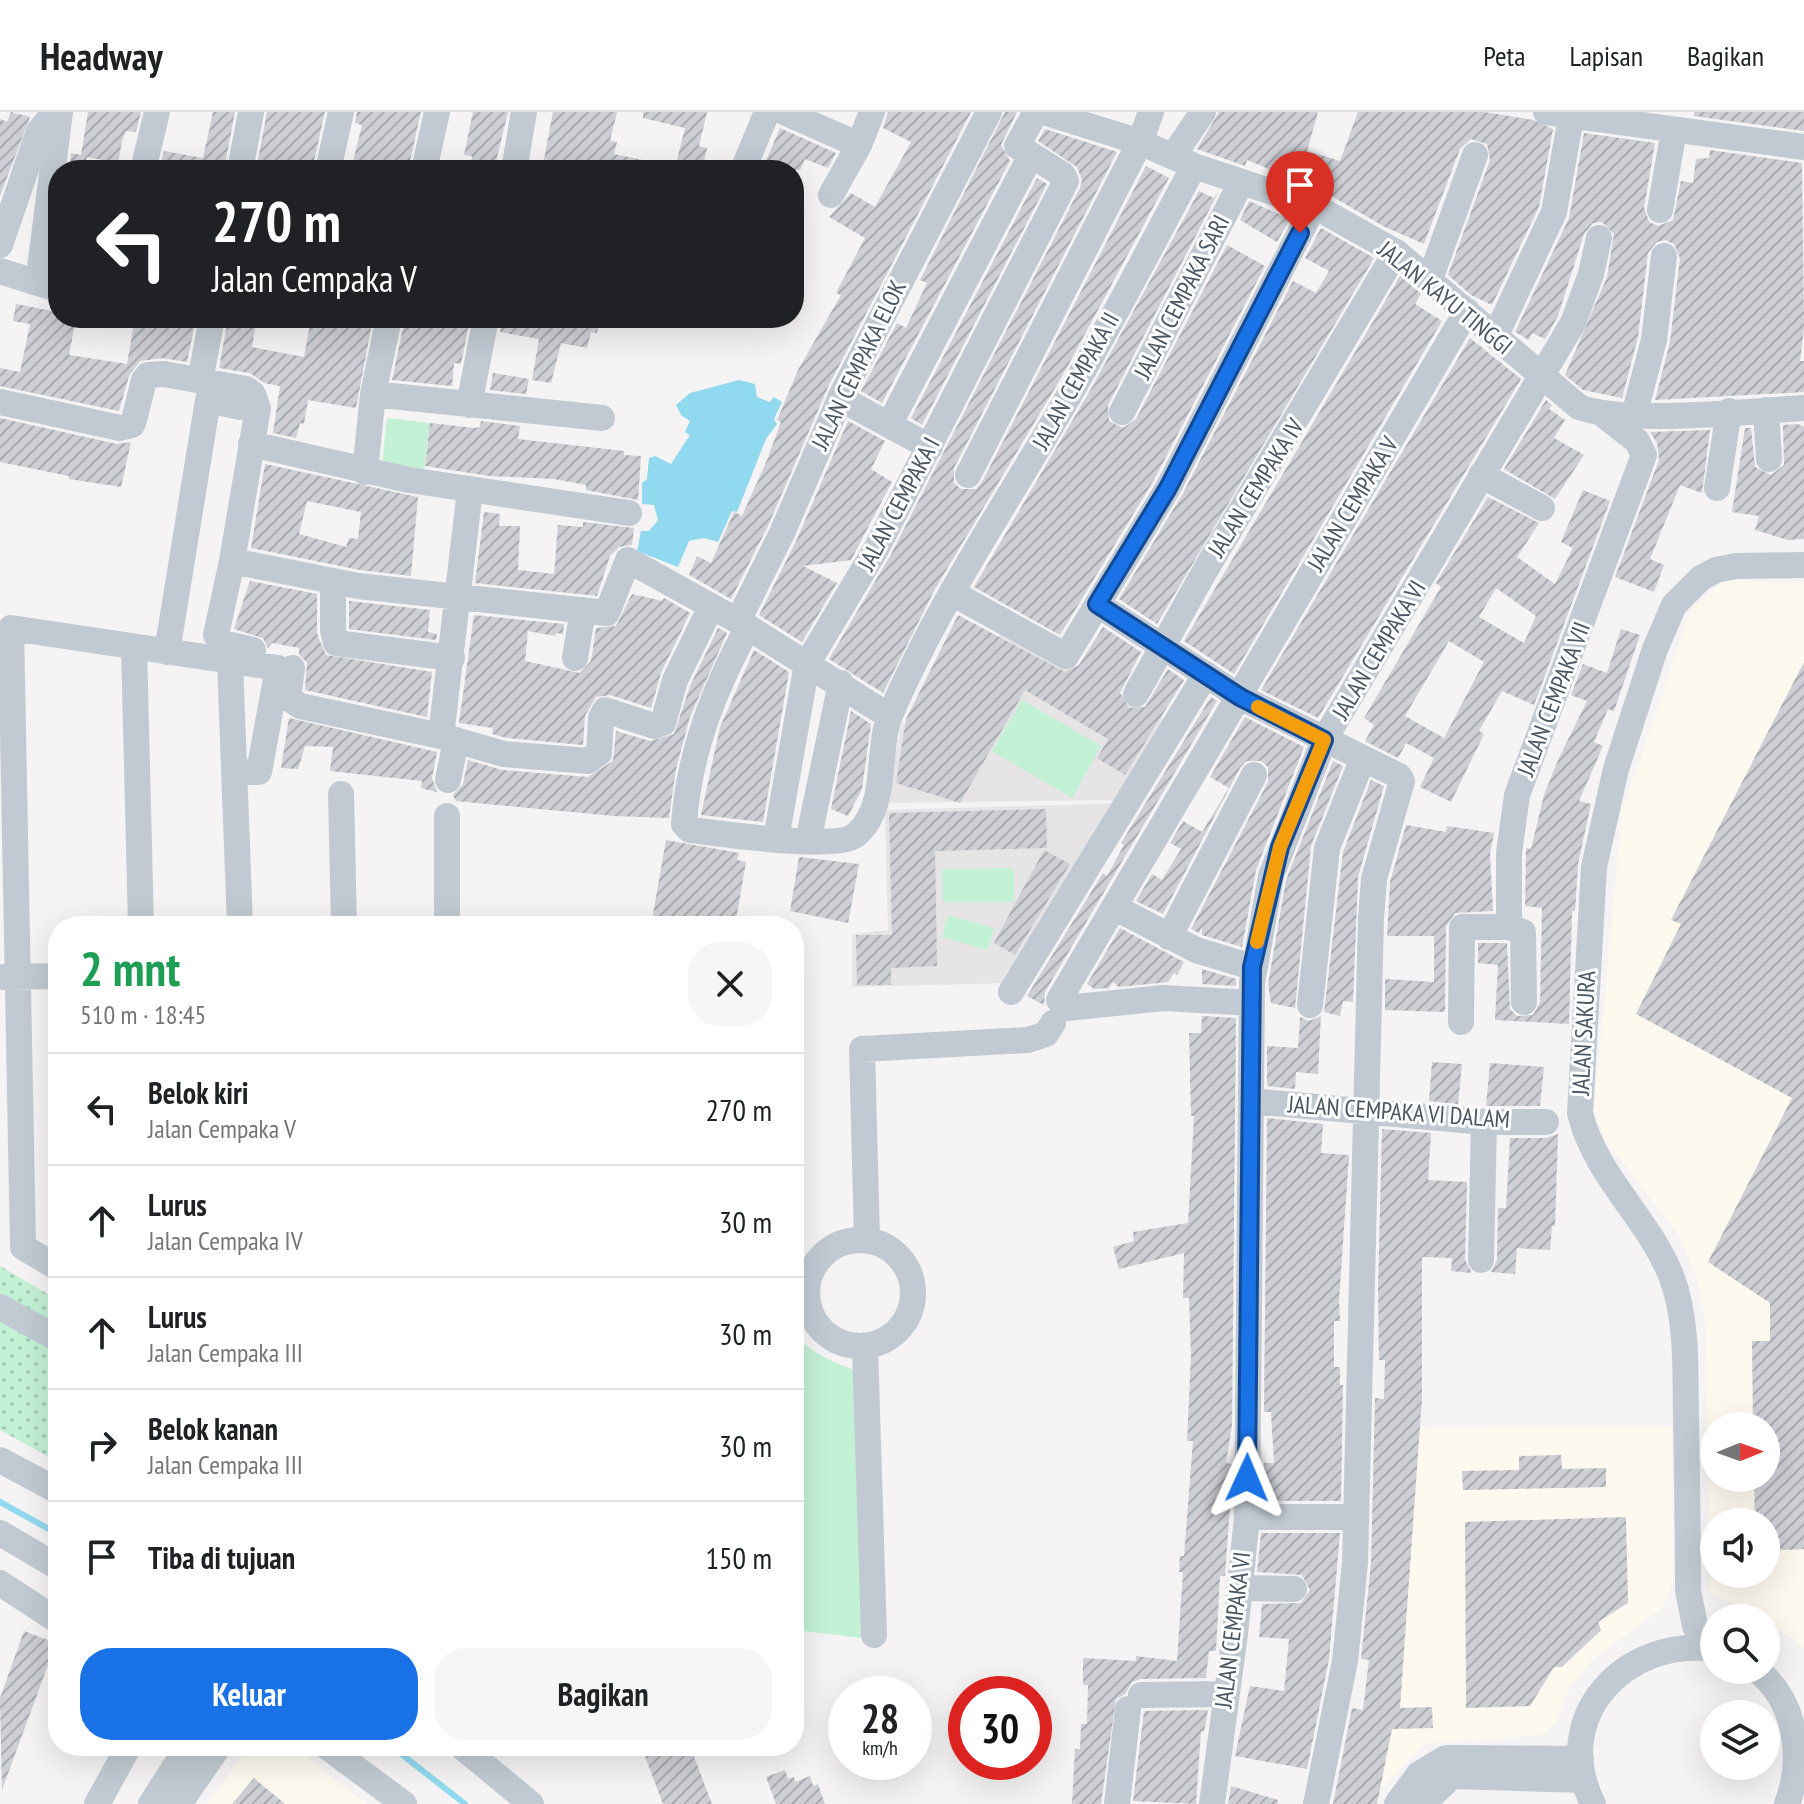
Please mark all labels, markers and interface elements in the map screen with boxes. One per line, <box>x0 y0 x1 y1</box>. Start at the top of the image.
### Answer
text: Headway <box>40 31 163 80</box>
text: Peta <box>1483 37 1525 74</box>
text: Lapisan <box>1569 37 1643 74</box>
text: Bagikan <box>1687 37 1764 74</box>
pin <box>1266 151 1334 233</box>
icon: arrive <box>1278 163 1322 207</box>
text: 270 m <box>212 185 341 257</box>
icon: left <box>80 192 184 296</box>
street label: JALAN CEMPAKA SARI <box>1126 210 1236 385</box>
street label: JALAN KAYU TINGGI <box>1371 233 1519 361</box>
text: Jalan Cempaka V <box>212 255 417 302</box>
street label: JALAN CEMPAKA ELOK <box>804 275 913 456</box>
street label: JALAN CEMPAKA II <box>1025 307 1126 456</box>
street label: JALAN CEMPAKA IV <box>1200 412 1311 564</box>
street label: JALAN CEMPAKA V <box>1300 430 1405 578</box>
street label: JALAN CEMPAKA I <box>850 432 947 577</box>
street label: JALAN CEMPAKA VI <box>1324 574 1432 726</box>
street label: JALAN CEMPAKA VII <box>1510 617 1597 781</box>
text: 2 mnt <box>80 937 180 999</box>
button: close <box>688 942 772 1026</box>
street label: JALAN SAKURA <box>1565 969 1602 1097</box>
text: 510 m · 18:45 <box>80 998 206 1031</box>
text: Belok kiri <box>148 1073 249 1112</box>
icon: left <box>80 1087 124 1131</box>
street label: JALAN CEMPAKA VI DALAM <box>1286 1088 1511 1135</box>
text: 270 m <box>706 1090 772 1129</box>
text: Jalan Cempaka V <box>148 1112 296 1145</box>
text: Lurus <box>148 1185 207 1224</box>
icon: ahead <box>80 1199 124 1243</box>
text: 30 m <box>719 1202 772 1241</box>
text: Jalan Cempaka IV <box>148 1224 303 1257</box>
text: Lurus <box>148 1297 207 1336</box>
icon: ahead <box>80 1311 124 1355</box>
text: 30 m <box>719 1314 772 1353</box>
text: Jalan Cempaka III <box>148 1336 303 1369</box>
text: Belok kanan <box>148 1409 278 1448</box>
north arrow <box>1700 1412 1780 1492</box>
map controls <box>1700 1412 1780 1780</box>
icon: right <box>80 1423 124 1467</box>
text: 30 m <box>719 1426 772 1465</box>
position arrow <box>1205 1436 1289 1520</box>
text: Jalan Cempaka III <box>148 1448 303 1481</box>
button: sound <box>1700 1508 1780 1588</box>
icon: arrive <box>80 1535 124 1579</box>
text: Tiba di tujuan <box>148 1538 295 1577</box>
text: 150 m <box>706 1538 772 1577</box>
street label: JALAN CEMPAKA VI <box>1207 1550 1257 1711</box>
button: search <box>1700 1604 1780 1684</box>
button: Keluar <box>80 1648 418 1740</box>
button: Bagikan <box>434 1648 772 1740</box>
speed limit sign: 30 <box>948 1676 1052 1780</box>
text: 28 <box>861 1692 899 1744</box>
button: layers <box>1700 1700 1780 1780</box>
text: km/h <box>862 1735 898 1761</box>

